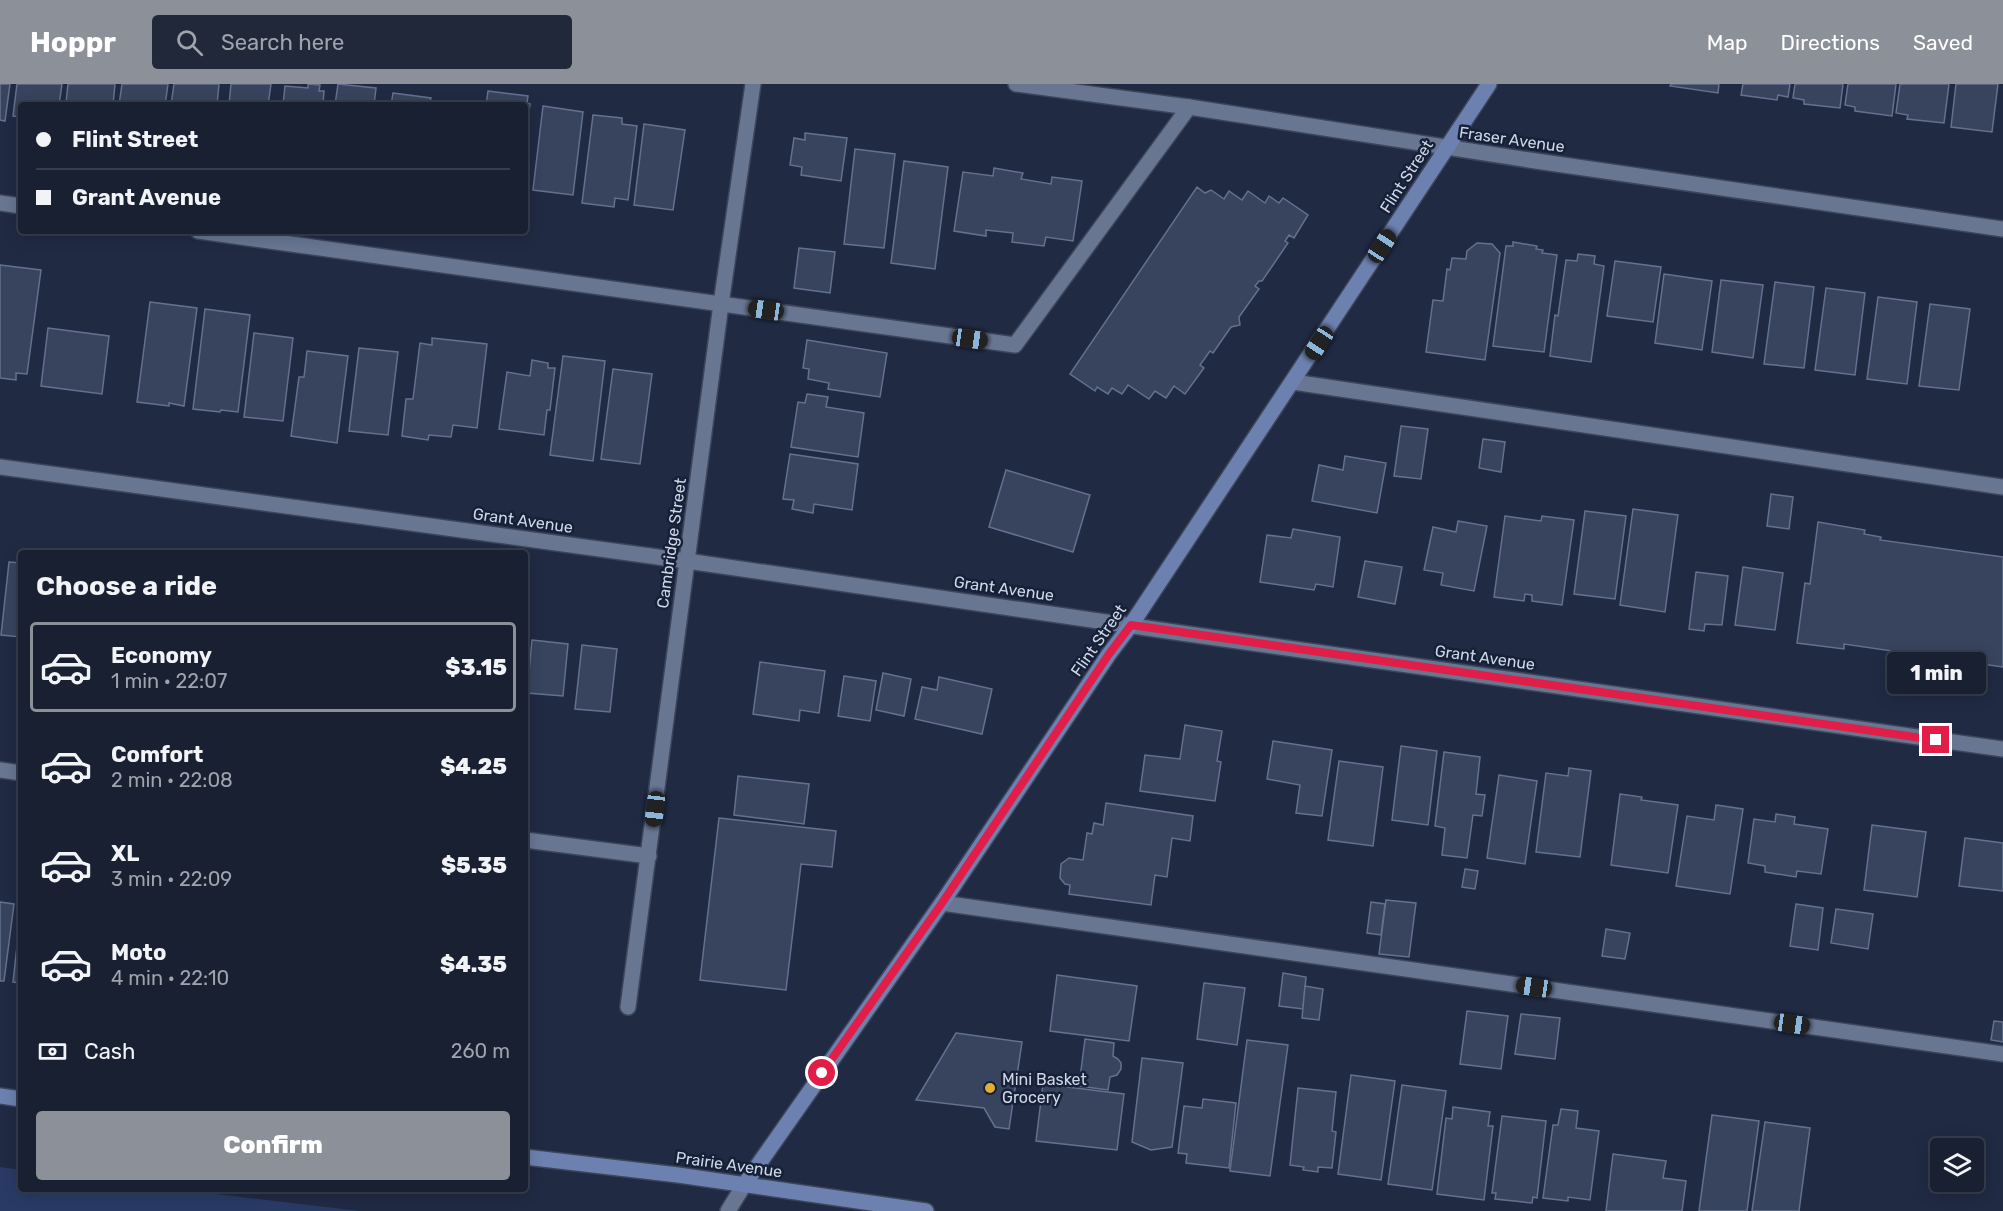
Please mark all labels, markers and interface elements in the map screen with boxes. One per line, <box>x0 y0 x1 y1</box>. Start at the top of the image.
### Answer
search box <box>152 15 572 69</box>
text: Hoppr <box>30 26 116 59</box>
icon: search <box>173 26 206 59</box>
text: Search here <box>221 29 344 56</box>
text: Map <box>1707 30 1748 55</box>
text: Directions <box>1781 30 1880 55</box>
text: Saved <box>1913 30 1973 55</box>
street label: Fraser Avenue <box>1458 123 1566 156</box>
text: Flint Street <box>72 126 198 153</box>
street label: Flint Street <box>1376 136 1437 216</box>
text: Grant Avenue <box>72 184 221 211</box>
car <box>1365 226 1399 266</box>
car <box>747 299 785 321</box>
car <box>1302 323 1336 363</box>
car <box>951 328 989 350</box>
street label: Cambridge Street <box>653 477 690 609</box>
street label: Grant Avenue <box>472 504 574 537</box>
text: Choose a ride <box>36 570 217 602</box>
street label: Grant Avenue <box>953 572 1055 605</box>
street label: Flint Street <box>1067 601 1130 680</box>
icon: car <box>39 640 93 694</box>
street label: Grant Avenue <box>1434 641 1536 674</box>
text: Economy <box>111 642 212 669</box>
callout: 1 min <box>1886 653 1986 695</box>
text: $3.15 <box>445 654 507 681</box>
text: 1 min <box>1910 661 1963 685</box>
text: 1 min · 22:07 <box>111 669 227 693</box>
route end <box>1922 726 1949 753</box>
icon: car <box>39 739 93 793</box>
text: Comfort <box>111 741 203 768</box>
text: $4.25 <box>440 753 507 780</box>
text: 2 min · 22:08 <box>111 768 233 792</box>
car <box>644 790 666 828</box>
icon: car <box>39 838 93 892</box>
text: XL <box>111 840 139 867</box>
text: $5.35 <box>441 852 507 879</box>
text: 3 min · 22:09 <box>111 867 232 891</box>
icon: car <box>39 937 93 991</box>
text: Moto <box>111 939 166 966</box>
text: $4.35 <box>440 951 507 978</box>
text: 4 min · 22:10 <box>111 966 229 990</box>
car <box>1515 976 1553 998</box>
car <box>1773 1013 1811 1035</box>
icon: cash <box>36 1035 69 1068</box>
text: Cash <box>84 1038 135 1065</box>
text: 260 m <box>451 1039 510 1063</box>
route start <box>808 1059 835 1086</box>
place label: Mini Basket Grocery <box>1002 1070 1087 1107</box>
marker: Mini Basket Grocery <box>983 1081 997 1095</box>
button: Confirm <box>36 1111 510 1180</box>
map controls <box>1930 1138 1984 1192</box>
button: layers <box>1930 1138 1984 1192</box>
street label: Prairie Avenue <box>674 1148 783 1181</box>

